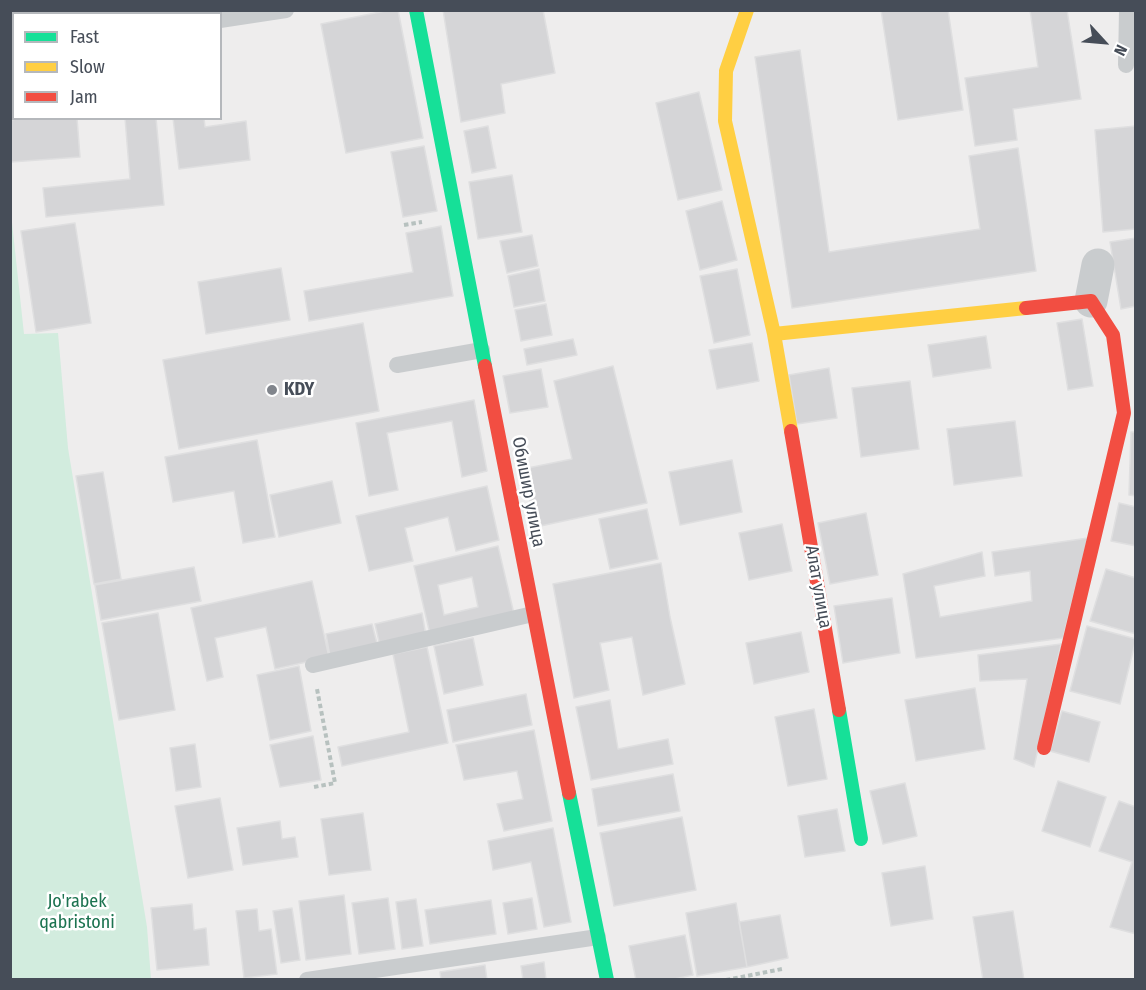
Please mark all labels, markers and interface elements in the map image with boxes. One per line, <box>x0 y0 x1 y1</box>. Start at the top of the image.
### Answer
legend <box>12 12 222 120</box>
north arrow <box>1074 12 1134 72</box>
text: Fast <box>70 26 99 48</box>
text: N <box>1110 42 1131 59</box>
text: Slow <box>70 56 105 78</box>
text: Jam <box>70 86 98 108</box>
place label: KDY <box>284 379 314 401</box>
marker: KDY <box>265 383 279 397</box>
street label: Обишир улица <box>507 435 549 549</box>
street label: Алат улица <box>800 544 836 630</box>
park label: Jo'rabek qabristoni <box>39 891 115 934</box>

